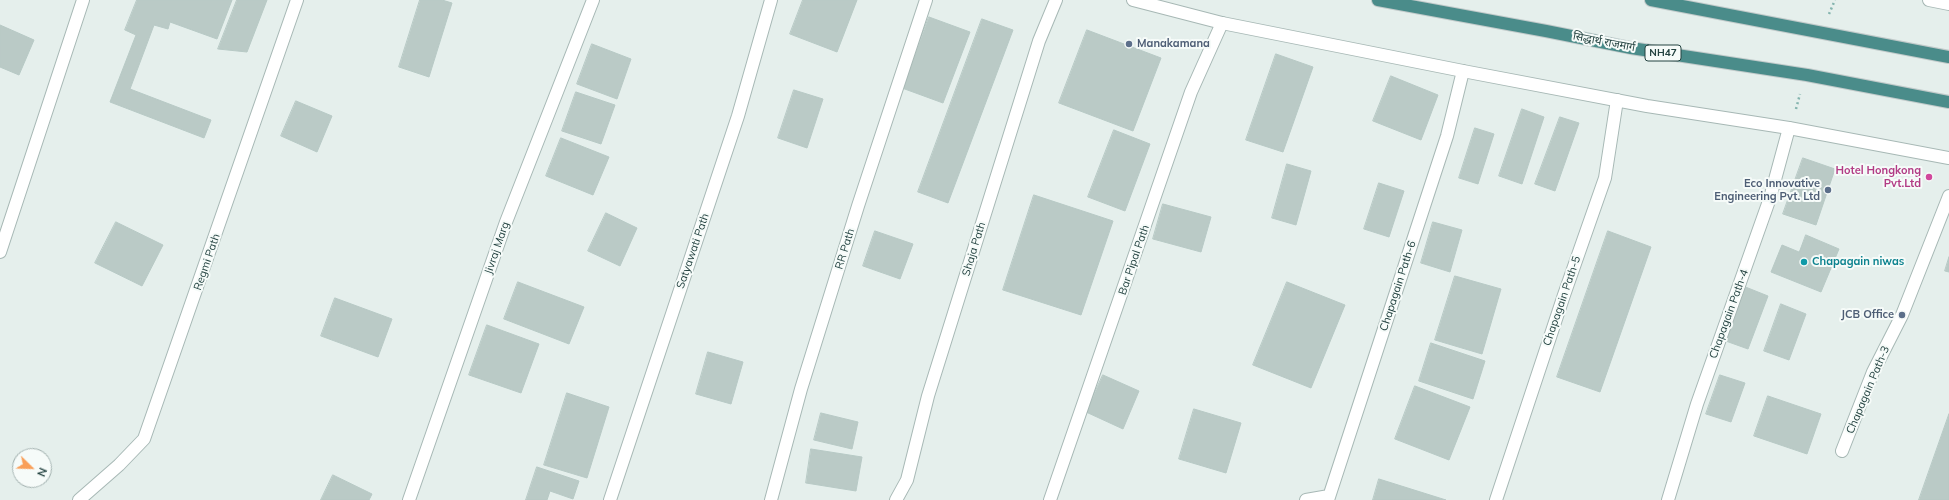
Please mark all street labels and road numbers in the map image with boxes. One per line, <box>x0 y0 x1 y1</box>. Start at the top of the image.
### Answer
street label: सिद्धार्थ राजमार्ग <box>1572 30 1636 54</box>
road number: NH47 <box>1645 45 1681 61</box>
street label: Satyawati Path <box>674 212 712 290</box>
street label: Jivraj Marg <box>482 220 512 276</box>
street label: Shaja Path <box>960 220 988 278</box>
street label: Bar Pipal Path <box>1116 223 1152 297</box>
street label: RR Path <box>833 227 857 271</box>
street label: Regmi Path <box>191 232 223 292</box>
street label: Chapagain Path-6 <box>1377 239 1419 333</box>
street label: Chapagain Path-5 <box>1540 254 1584 348</box>
street label: Chapagain Path-4 <box>1707 268 1751 360</box>
street label: Chapagain Path-3 <box>1844 344 1892 436</box>

